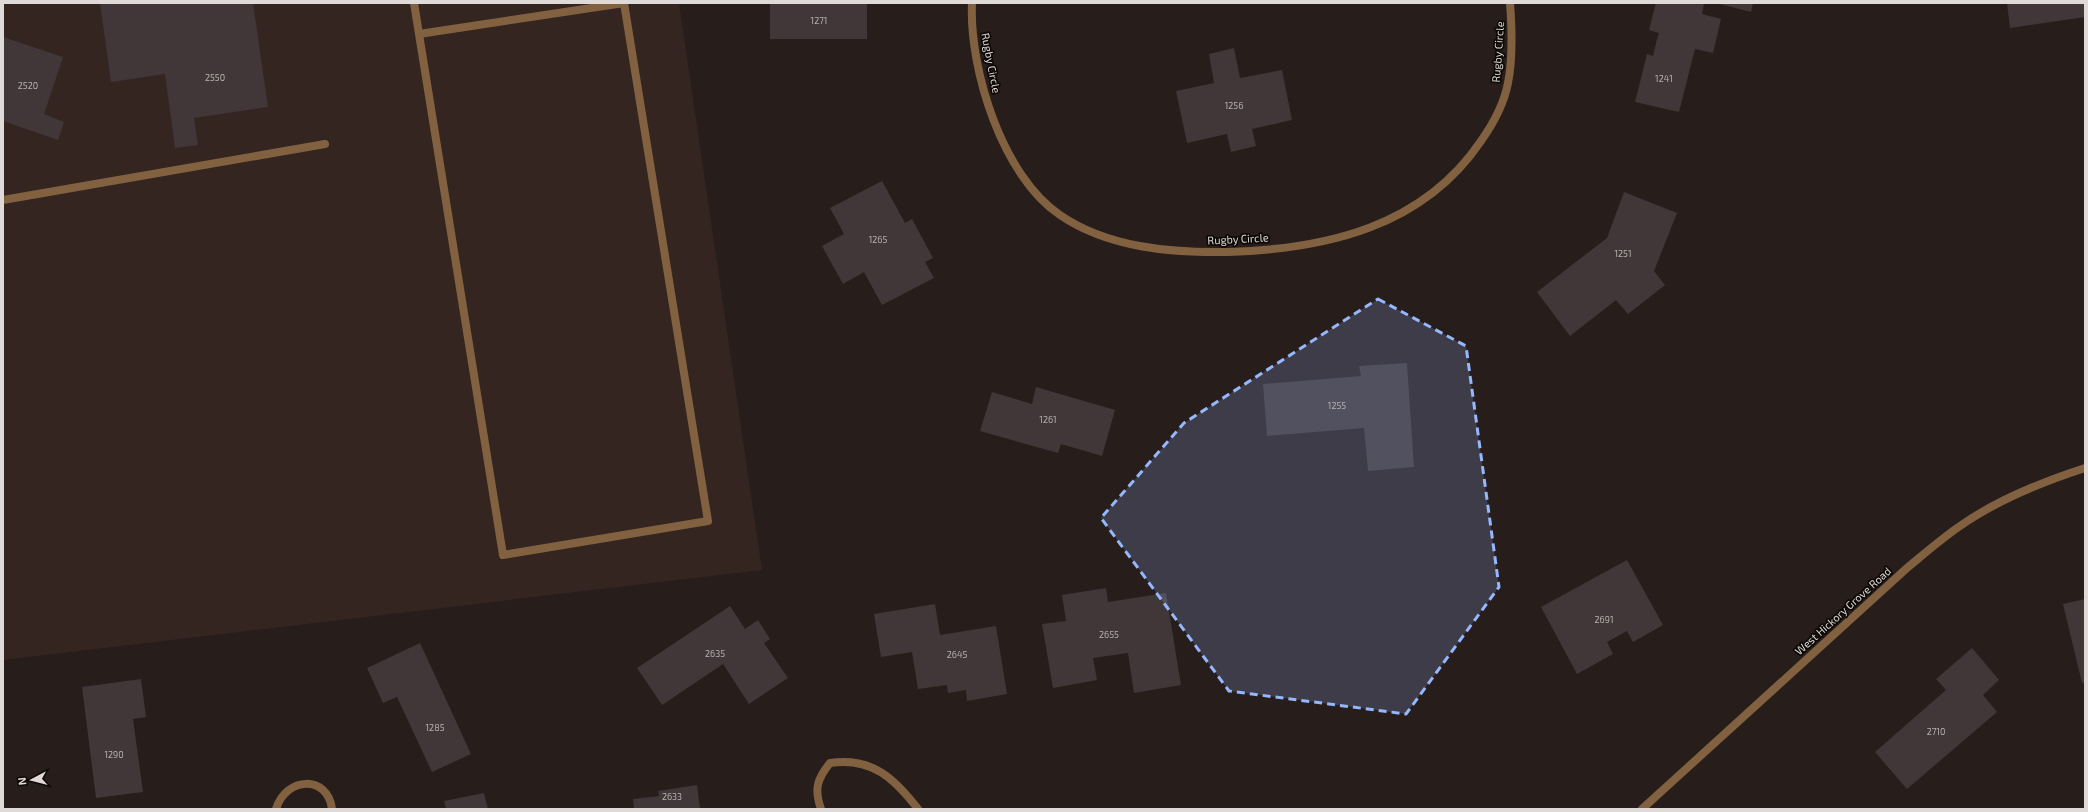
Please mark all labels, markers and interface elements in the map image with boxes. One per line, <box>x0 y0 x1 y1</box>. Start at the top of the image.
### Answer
house number: 1271 <box>811 15 827 26</box>
street label: Rugby Circle <box>1489 21 1506 83</box>
street label: Rugby Circle <box>979 32 1004 94</box>
house number: 2550 <box>205 72 225 83</box>
house number: 1241 <box>1655 73 1673 84</box>
house number: 2520 <box>18 80 38 91</box>
house number: 1256 <box>1225 100 1243 111</box>
street label: Rugby Circle <box>1207 230 1269 247</box>
house number: 1265 <box>869 234 887 245</box>
house number: 1251 <box>1614 248 1632 259</box>
house number: 1255 <box>1328 400 1346 411</box>
house number: 1261 <box>1039 414 1057 425</box>
street label: West Hickory Grove Road <box>1792 564 1893 657</box>
house number: 2691 <box>1595 614 1613 625</box>
house number: 2655 <box>1099 629 1119 640</box>
house number: 2635 <box>705 648 725 659</box>
house number: 2645 <box>947 649 967 660</box>
house number: 1285 <box>426 722 445 733</box>
house number: 2710 <box>1927 726 1945 737</box>
house number: 1290 <box>104 749 124 760</box>
north arrow <box>12 760 52 800</box>
text: N <box>15 776 29 786</box>
house number: 2633 <box>662 791 682 802</box>

